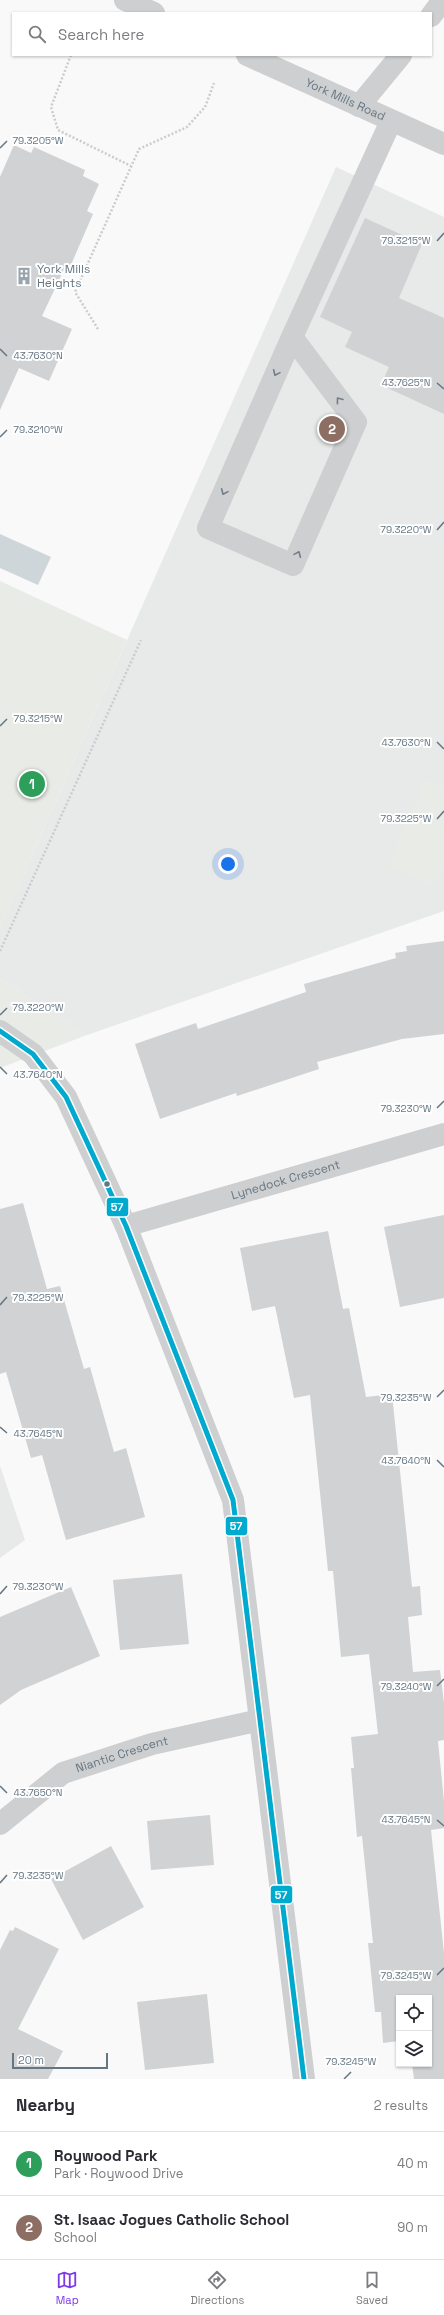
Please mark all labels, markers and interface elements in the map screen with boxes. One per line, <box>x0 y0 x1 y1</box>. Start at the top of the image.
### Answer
search box <box>12 12 432 56</box>
icon: search <box>26 23 48 45</box>
text: Search here <box>58 25 144 44</box>
street label: York Mills Road <box>303 74 388 124</box>
text: 79.3205°W <box>12 134 64 147</box>
text: 79.3215°W <box>382 234 431 247</box>
place label: York Mills Heights <box>37 261 90 291</box>
building icon: York Mills Heights <box>14 266 34 286</box>
text: 43.7630°N <box>13 349 63 362</box>
one-way arrow <box>273 369 281 376</box>
text: 43.7625°N <box>382 376 430 389</box>
one-way arrow <box>337 398 344 405</box>
pin: 2 <box>319 414 345 444</box>
text: 79.3210°W <box>13 423 63 436</box>
one-way arrow <box>221 488 229 495</box>
text: 79.3220°W <box>380 523 432 536</box>
one-way arrow <box>293 551 301 559</box>
text: 79.3215°W <box>14 712 63 725</box>
text: 43.7630°N <box>381 736 431 749</box>
pin: 1 <box>19 769 45 799</box>
text: 79.3225°W <box>381 812 432 825</box>
your location <box>218 854 238 874</box>
text: 79.3220°W <box>12 1001 64 1014</box>
text: 43.7640°N <box>13 1068 63 1081</box>
text: 79.3230°W <box>380 1102 432 1115</box>
street label: Lynedock Crescent <box>229 1157 342 1203</box>
unlabelled marker <box>102 1179 112 1189</box>
line badge: 57 <box>106 1197 129 1217</box>
text: 57 <box>111 1200 123 1214</box>
text: 79.3225°W <box>13 1291 64 1304</box>
text: 79.3235°W <box>381 1391 432 1404</box>
text: 43.7645°N <box>14 1427 62 1440</box>
text: 43.7640°N <box>381 1454 431 1467</box>
line badge: 57 <box>225 1516 248 1536</box>
text: 57 <box>230 1519 242 1533</box>
text: 79.3230°W <box>12 1580 64 1593</box>
text: 79.3240°W <box>380 1680 432 1693</box>
street label: Niantic Crescent <box>74 1733 170 1776</box>
text: 43.7650°N <box>13 1786 63 1799</box>
text: 43.7645°N <box>382 1813 430 1826</box>
text: 79.3235°W <box>13 1869 64 1882</box>
line badge: 57 <box>270 1885 293 1904</box>
text: 57 <box>275 1888 287 1902</box>
text: 79.3245°W <box>381 1969 432 1982</box>
map controls <box>396 1995 432 2067</box>
button: locate <box>396 1995 432 2031</box>
button: layers <box>396 2031 432 2067</box>
scale bar <box>12 2051 108 2070</box>
text: 20 m <box>18 2053 44 2067</box>
text: 79.3245°W <box>326 2055 377 2068</box>
text: Nearby <box>16 2094 75 2116</box>
text: 2 results <box>374 2097 428 2114</box>
text: Roywood Park <box>54 2146 157 2165</box>
text: 1 <box>26 2155 32 2172</box>
text: 40 m <box>397 2155 428 2172</box>
text: Park · Roywood Drive <box>54 2165 184 2182</box>
text: St. Isaac Jogues Catholic School <box>54 2210 289 2229</box>
text: 2 <box>25 2219 33 2236</box>
text: 90 m <box>397 2219 428 2236</box>
text: School <box>54 2229 97 2246</box>
tab: Map <box>56 2269 79 2307</box>
tab: Directions <box>190 2269 244 2307</box>
tab: Saved <box>356 2269 388 2307</box>

